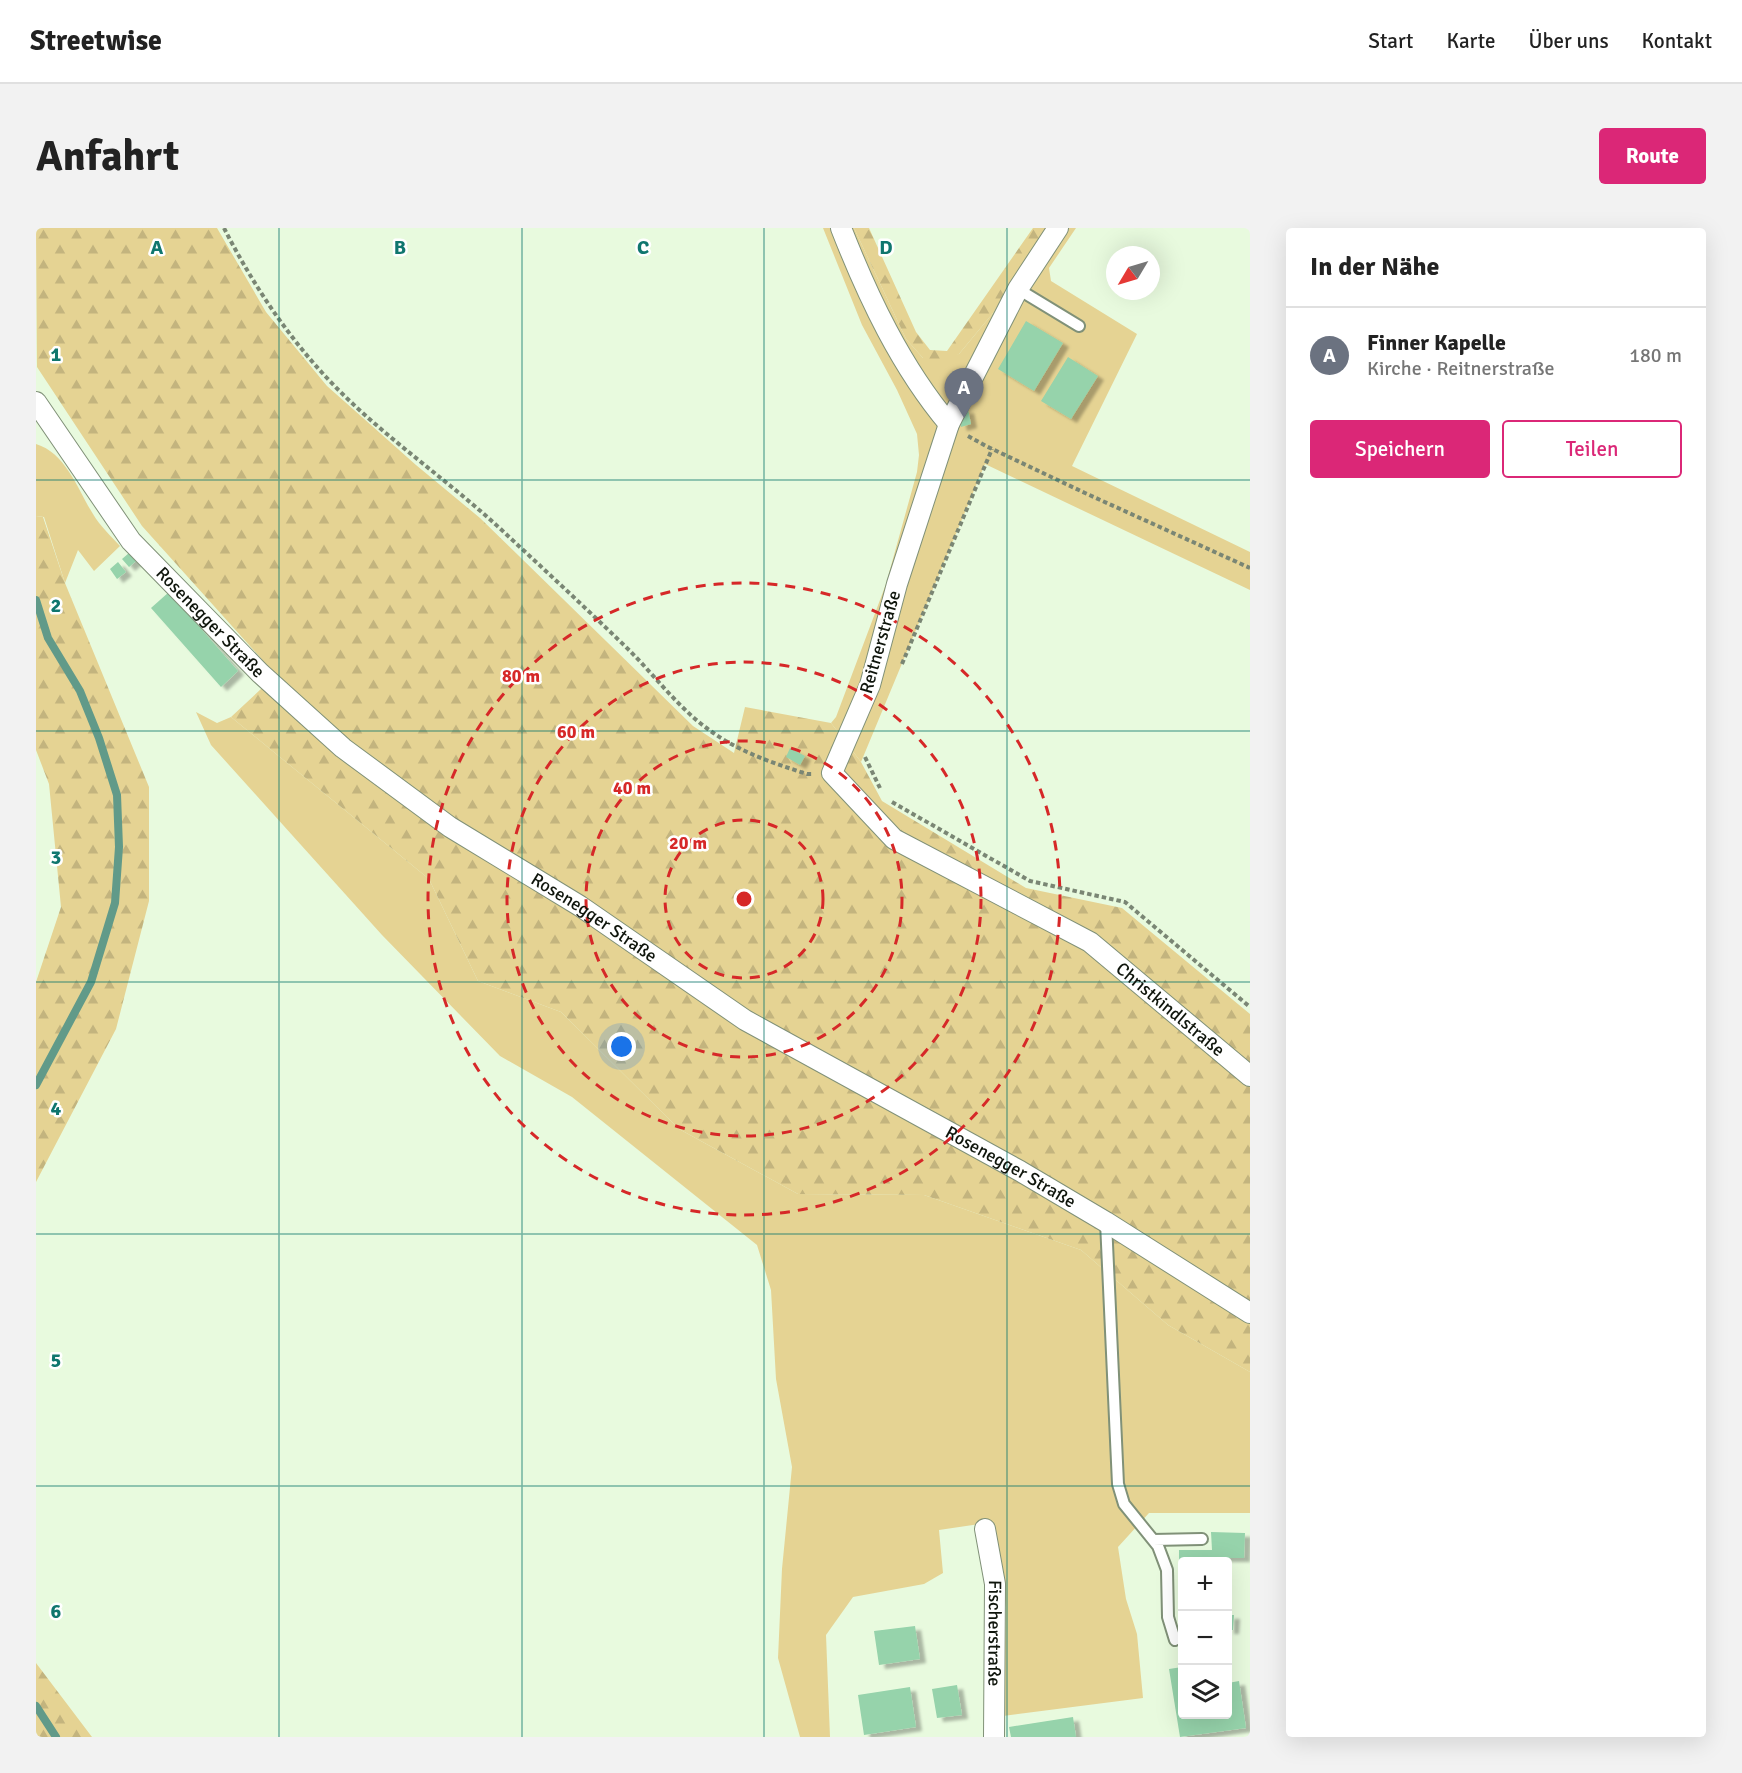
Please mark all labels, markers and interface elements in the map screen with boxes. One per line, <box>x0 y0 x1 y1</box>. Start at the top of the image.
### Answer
text: Streetwise <box>30 24 162 58</box>
text: Start <box>1368 28 1413 54</box>
text: Karte <box>1446 28 1495 54</box>
text: Über uns <box>1528 28 1609 54</box>
text: Kontakt <box>1642 28 1712 54</box>
button: Route <box>1599 128 1706 184</box>
text: Anfahrt <box>36 131 179 182</box>
text: A <box>151 235 164 260</box>
text: B <box>394 235 406 260</box>
text: C <box>637 235 649 260</box>
text: D <box>879 235 893 260</box>
north arrow <box>1106 246 1160 300</box>
text: In der Nähe <box>1310 251 1440 283</box>
text: Finner Kapelle <box>1367 329 1506 356</box>
text: 1 <box>51 342 62 367</box>
text: A <box>1323 343 1336 368</box>
text: 180 m <box>1629 343 1682 368</box>
text: Kirche · Reitnerstraße <box>1367 356 1555 381</box>
pin: A <box>944 368 984 418</box>
button: Speichern <box>1310 420 1490 478</box>
button: Teilen <box>1502 420 1682 478</box>
street label: Rosenegger Straße <box>151 562 270 682</box>
street label: Reitnerstraße <box>855 588 905 696</box>
text: 2 <box>51 593 61 618</box>
text: 80 m <box>502 665 540 687</box>
text: 60 m <box>557 721 595 743</box>
text: 40 m <box>613 777 651 799</box>
text: 20 m <box>669 832 707 854</box>
text: 3 <box>51 845 61 870</box>
street label: Rosenegger Straße <box>527 868 661 967</box>
centre of rings <box>734 889 754 909</box>
street label: Christkindlstraße <box>1111 957 1229 1061</box>
your location <box>607 1032 636 1061</box>
text: 4 <box>51 1096 62 1121</box>
street label: Rosenegger Straße <box>942 1121 1080 1213</box>
text: 5 <box>51 1348 61 1373</box>
map controls <box>1178 1557 1232 1719</box>
button: + <box>1178 1557 1232 1611</box>
street label: Fischerstraße <box>983 1580 1006 1686</box>
text: 6 <box>51 1599 62 1624</box>
button: − <box>1178 1611 1232 1665</box>
button: layers <box>1178 1665 1232 1719</box>

